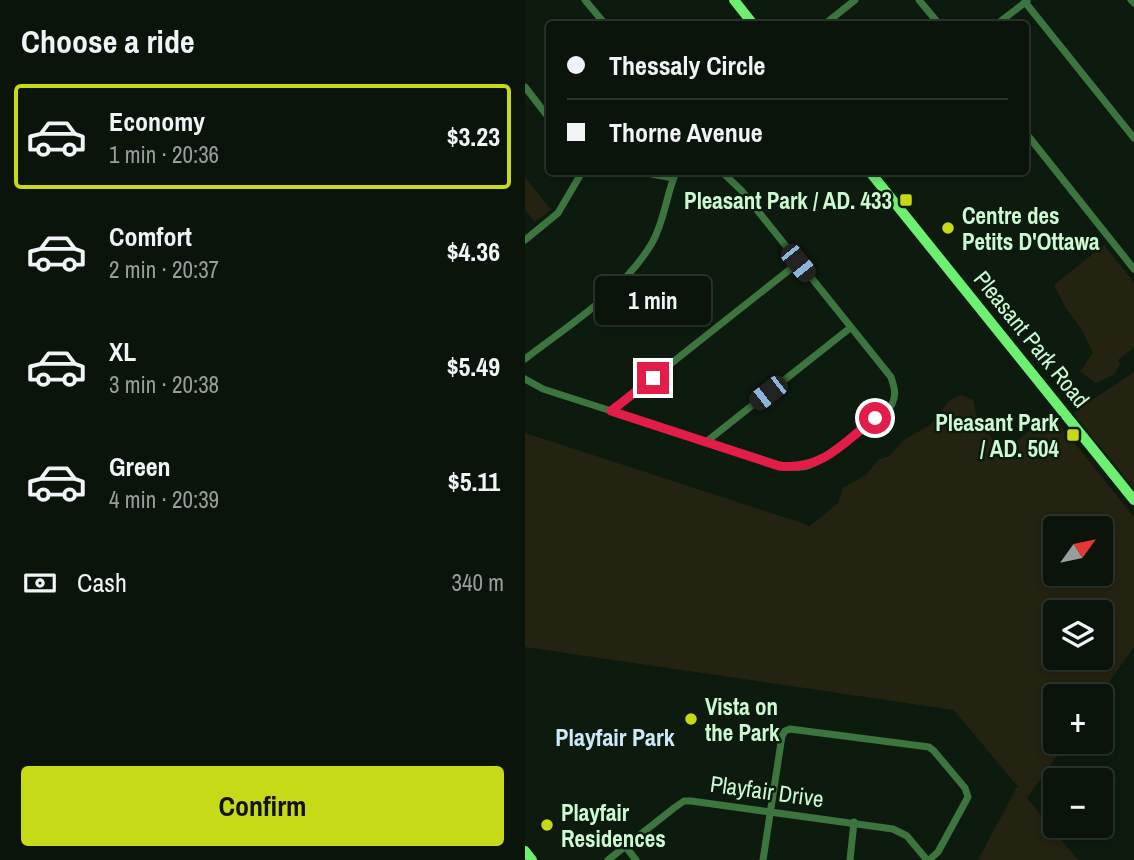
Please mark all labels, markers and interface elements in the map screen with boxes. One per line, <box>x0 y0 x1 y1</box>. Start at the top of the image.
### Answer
text: Choose a ride <box>21 20 195 63</box>
text: Thessaly Circle <box>609 48 765 83</box>
text: Economy <box>109 104 205 139</box>
icon: car <box>25 105 88 168</box>
text: Thorne Avenue <box>609 115 763 150</box>
text: $3.23 <box>447 119 500 154</box>
text: 1 min · 20:36 <box>109 139 219 170</box>
place label: Pleasant Park / AD. 433 <box>684 185 892 216</box>
marker: Pleasant Park / AD. 433 <box>898 192 914 208</box>
place label: Centre des Petits D'Ottawa <box>962 200 1100 257</box>
text: Comfort <box>109 219 192 254</box>
icon: car <box>25 220 88 283</box>
marker: Centre des Petits D'Ottawa <box>940 220 956 236</box>
text: $4.36 <box>447 234 500 269</box>
car <box>777 240 820 286</box>
text: 2 min · 20:37 <box>109 254 219 285</box>
street label: Pleasant Park Road <box>967 264 1097 414</box>
callout: 1 min <box>595 276 711 326</box>
text: 1 min <box>628 285 678 316</box>
text: XL <box>109 334 136 369</box>
icon: car <box>25 335 88 398</box>
text: $5.49 <box>447 349 500 384</box>
route end <box>637 362 669 394</box>
text: 3 min · 20:38 <box>109 369 219 400</box>
car <box>745 372 792 414</box>
route start <box>859 402 891 434</box>
place label: Pleasant Park / AD. 504 <box>935 407 1060 464</box>
marker: Pleasant Park / AD. 504 <box>1065 427 1081 443</box>
text: Green <box>109 449 171 484</box>
icon: car <box>25 450 88 513</box>
text: $5.11 <box>448 464 500 499</box>
text: 4 min · 20:39 <box>109 484 219 515</box>
north arrow <box>1043 516 1113 586</box>
map controls <box>1043 516 1113 838</box>
icon: cash <box>21 564 59 602</box>
text: Cash <box>77 565 127 600</box>
text: 340 m <box>452 567 504 598</box>
button: layers <box>1043 600 1113 670</box>
button: + <box>1043 684 1113 754</box>
place label: Vista on the Park <box>705 691 780 748</box>
marker: Vista on the Park <box>683 711 699 727</box>
district label: Playfair Park <box>555 721 675 753</box>
button: Confirm <box>21 766 504 846</box>
street label: Playfair Drive <box>708 768 826 814</box>
button: − <box>1043 768 1113 838</box>
place label: Playfair Residences <box>561 797 666 854</box>
marker: Playfair Residences <box>539 817 555 833</box>

